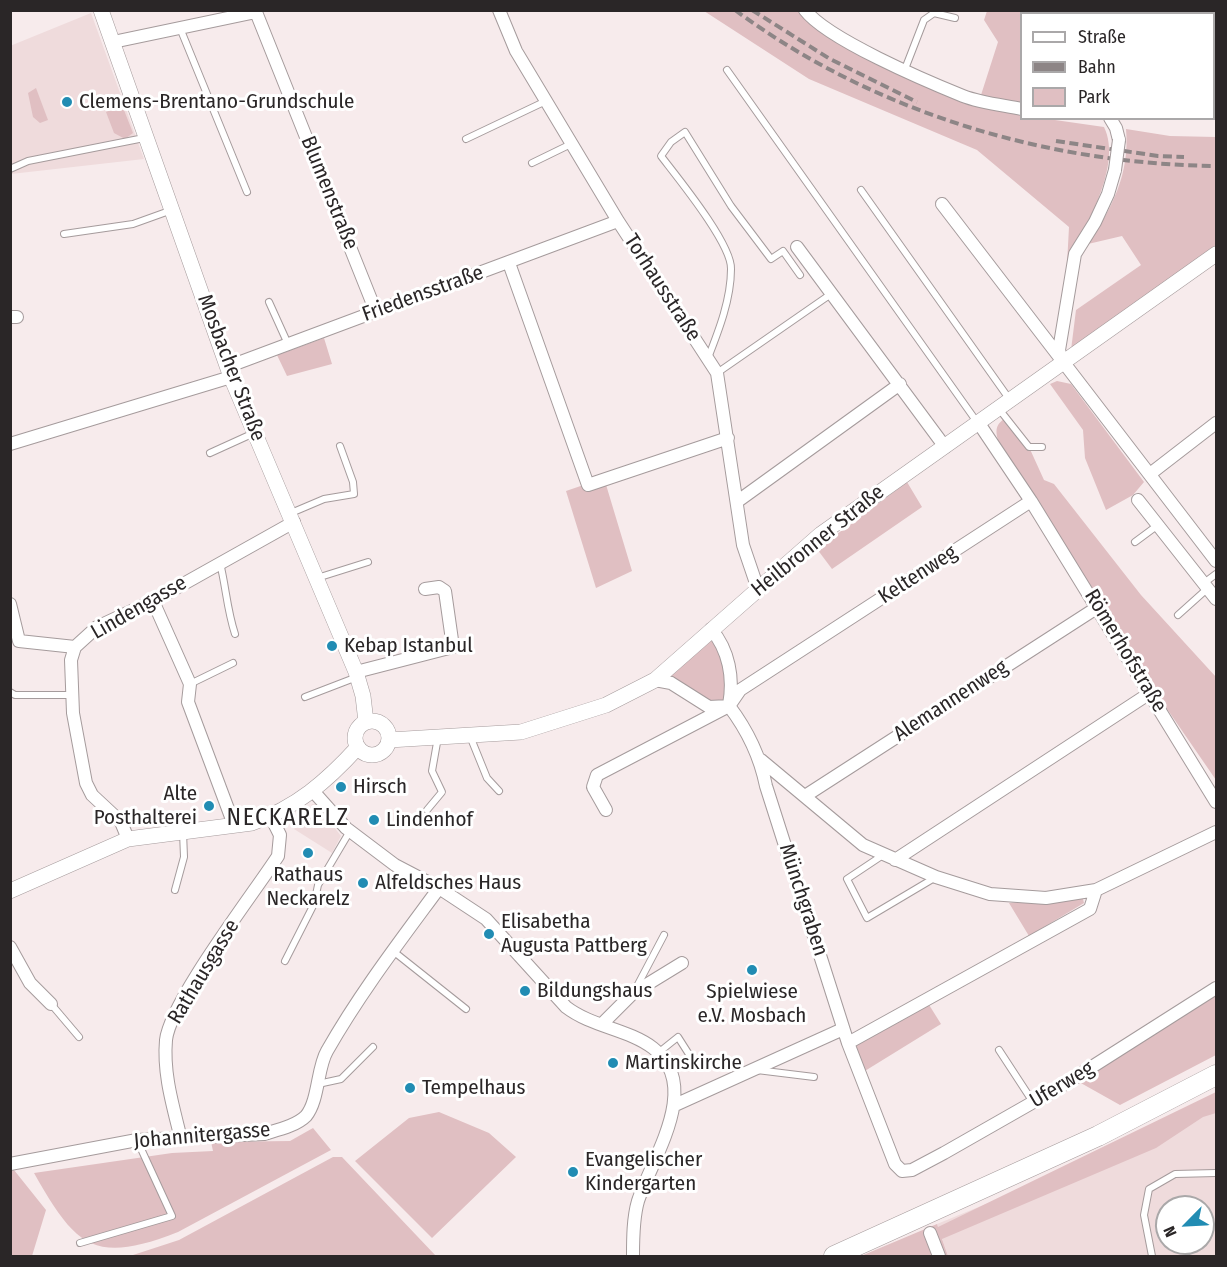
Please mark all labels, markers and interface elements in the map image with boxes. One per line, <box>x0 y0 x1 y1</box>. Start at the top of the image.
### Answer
legend <box>1020 12 1215 120</box>
text: Straße <box>1078 26 1126 48</box>
text: Bahn <box>1078 56 1116 78</box>
text: Park <box>1078 86 1110 108</box>
place label: Clemens-Brentano-Grundschule <box>79 89 354 115</box>
marker: Clemens-Brentano-Grundschule <box>60 95 74 109</box>
street label: Blumenstraße <box>295 133 363 253</box>
street label: Torhausstraße <box>618 230 706 346</box>
street label: Friedensstraße <box>359 260 487 328</box>
street label: Mosbacher Straße <box>192 291 270 445</box>
street label: Heilbronner Straße <box>747 480 889 602</box>
street label: Keltenweg <box>874 540 962 610</box>
street label: Lindengasse <box>87 571 191 645</box>
street label: Römerhofstraße <box>1078 585 1172 717</box>
place label: Kebap Istanbul <box>344 633 473 659</box>
marker: Kebap Istanbul <box>325 639 339 653</box>
street label: Alemannenweg <box>889 655 1013 747</box>
place label: Hirsch <box>353 774 407 800</box>
marker: Hirsch <box>334 780 348 794</box>
place label: Alte Posthalterei <box>94 781 197 831</box>
marker: Alte Posthalterei <box>202 799 216 813</box>
district label: NECKARELZ <box>227 804 349 832</box>
place label: Lindenhof <box>386 807 473 833</box>
marker: Lindenhof <box>367 813 381 827</box>
street label: Münchgraben <box>773 841 833 959</box>
marker: Rathaus Neckarelz <box>301 846 315 860</box>
place label: Rathaus Neckarelz <box>266 862 350 912</box>
place label: Alfeldsches Haus <box>375 870 521 896</box>
marker: Alfeldsches Haus <box>356 876 370 890</box>
place label: Elisabetha Augusta Pattberg <box>501 909 647 959</box>
street label: Rathausgasse <box>163 915 245 1029</box>
marker: Elisabetha Augusta Pattberg <box>482 927 496 941</box>
marker: Spielwiese e.V. Mosbach <box>745 963 759 977</box>
place label: Bildungshaus <box>537 978 653 1004</box>
place label: Spielwiese e.V. Mosbach <box>698 979 806 1029</box>
marker: Bildungshaus <box>518 984 532 998</box>
place label: Martinskirche <box>625 1050 742 1076</box>
marker: Martinskirche <box>606 1056 620 1070</box>
street label: Uferweg <box>1025 1056 1099 1114</box>
place label: Tempelhaus <box>422 1075 525 1101</box>
marker: Tempelhaus <box>403 1081 417 1095</box>
street label: Johannitergasse <box>133 1117 271 1155</box>
place label: Evangelischer Kindergarten <box>585 1147 702 1197</box>
marker: Evangelischer Kindergarten <box>566 1165 580 1179</box>
north arrow <box>1155 1195 1215 1255</box>
text: N <box>1159 1223 1181 1240</box>

